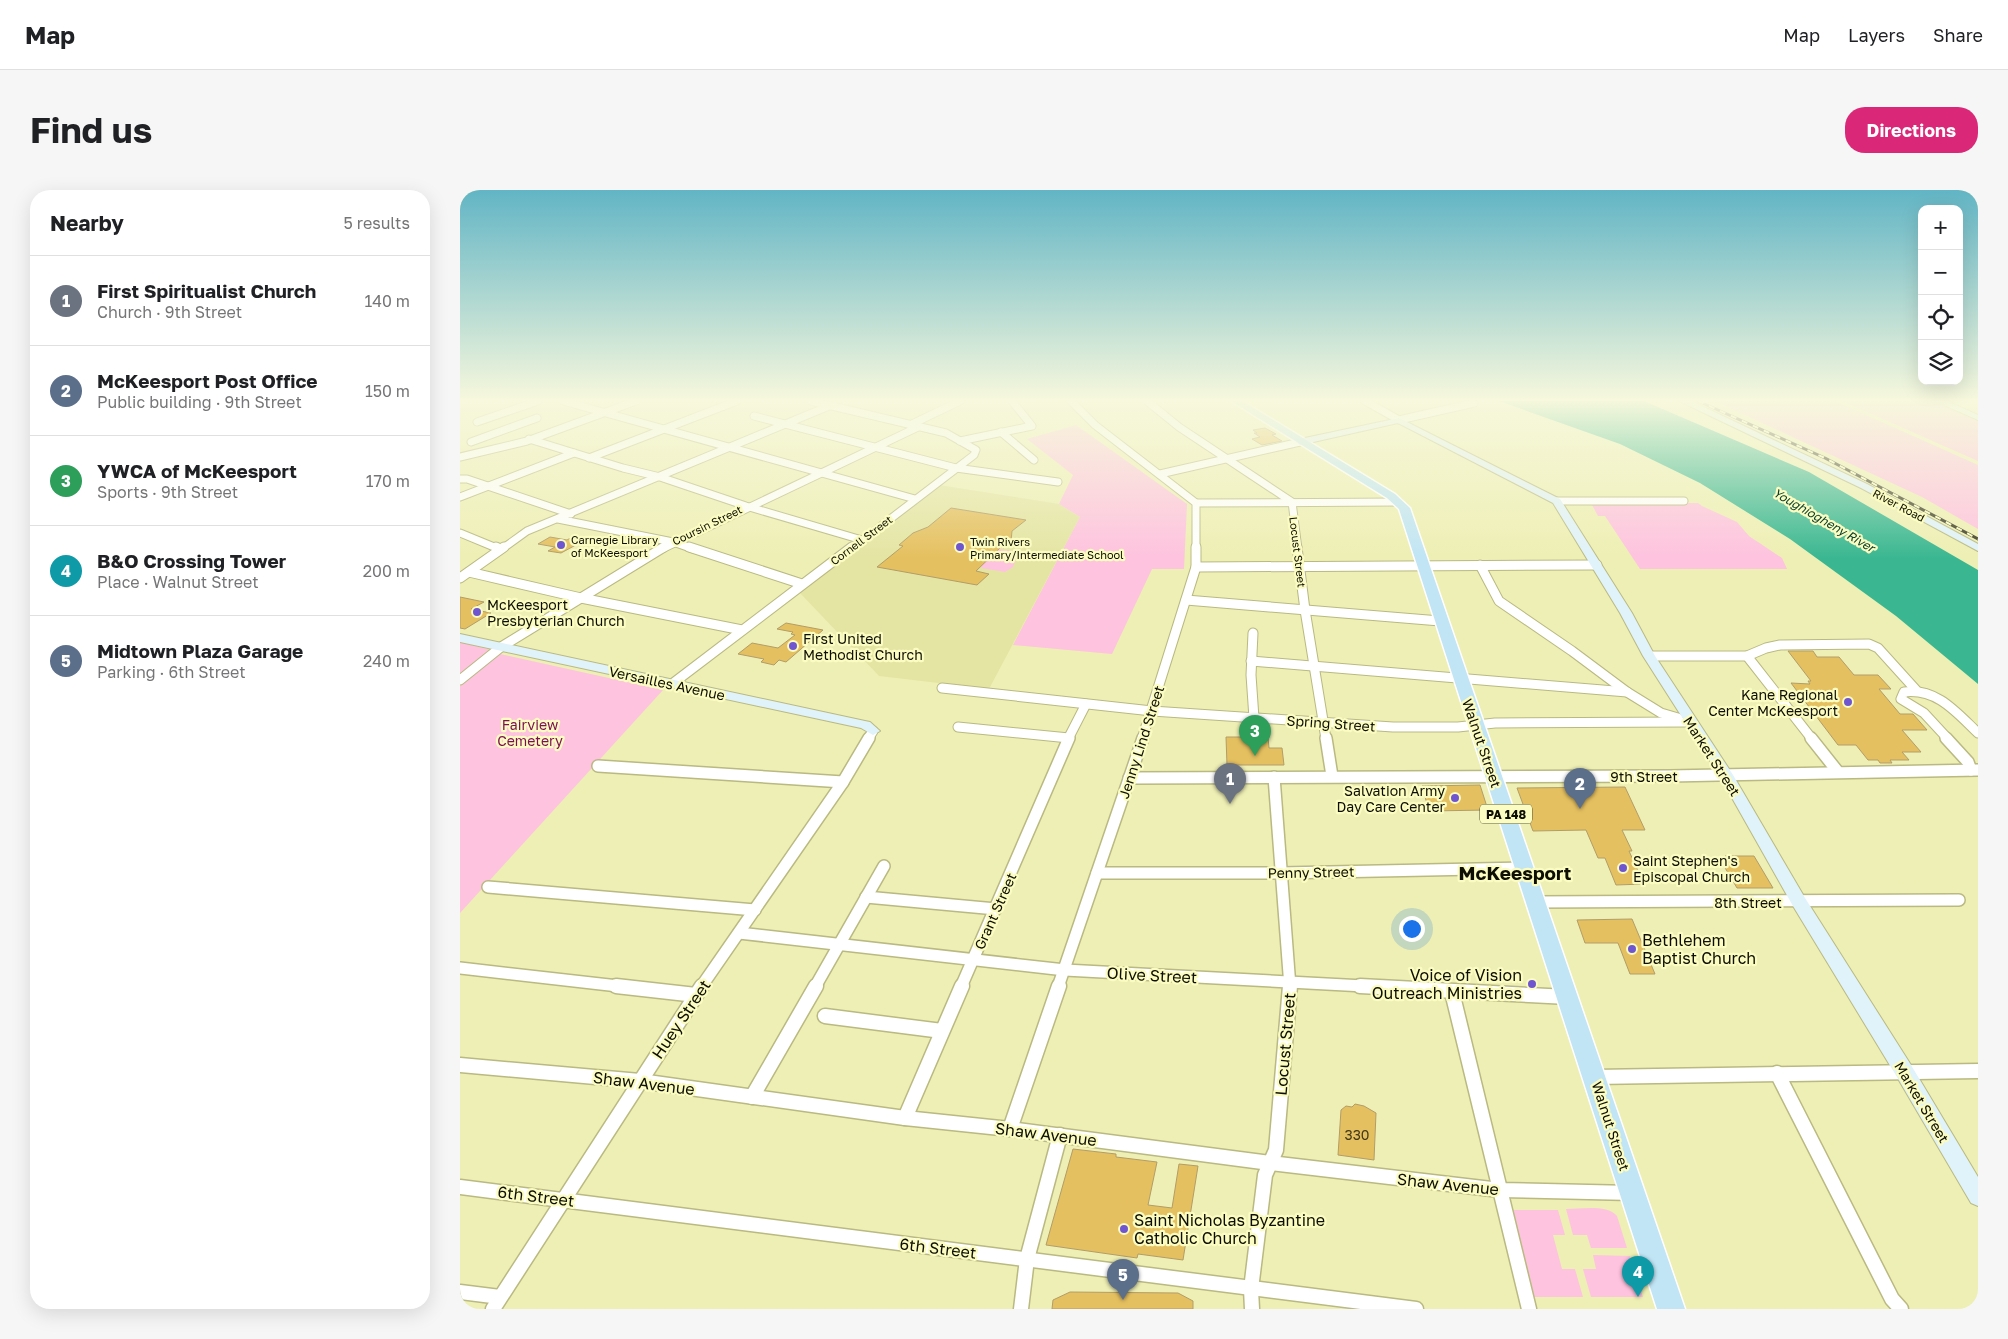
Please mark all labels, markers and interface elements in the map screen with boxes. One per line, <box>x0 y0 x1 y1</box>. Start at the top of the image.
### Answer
text: Map <box>25 20 75 49</box>
text: Map <box>1783 24 1820 46</box>
text: Layers <box>1848 24 1905 46</box>
text: Share <box>1933 24 1983 46</box>
button: Directions <box>1845 107 1978 153</box>
text: Find us <box>30 109 152 151</box>
map controls <box>1918 205 1963 385</box>
button: + <box>1918 205 1963 250</box>
text: Nearby <box>50 210 124 236</box>
text: 5 results <box>344 213 410 233</box>
button: − <box>1918 250 1963 295</box>
text: First Spiritualist Church <box>97 279 316 302</box>
text: 1 <box>62 291 70 311</box>
text: 140 m <box>364 291 410 311</box>
button: locate <box>1918 295 1963 340</box>
text: Church · 9th Street <box>97 302 242 322</box>
button: layers <box>1918 340 1963 385</box>
text: McKeesport Post Office <box>97 369 318 392</box>
text: 2 <box>61 381 71 401</box>
text: 150 m <box>365 381 410 401</box>
text: Public building · 9th Street <box>97 392 302 412</box>
text: YWCA of McKeesport <box>97 459 297 482</box>
text: 3 <box>61 471 71 491</box>
text: 170 m <box>366 471 410 491</box>
text: Sports · 9th Street <box>97 482 238 502</box>
water label: Youghiogheny River <box>1771 485 1879 556</box>
street label: River Road <box>1871 486 1927 524</box>
street label: Coursin Street <box>670 503 744 547</box>
street label: Cornell Street <box>828 513 894 567</box>
street label: Locust Street <box>1287 516 1309 588</box>
place label: Carnegie Library of McKeesport <box>571 533 658 559</box>
place label: Twin Rivers Primary/Intermediate School <box>970 535 1124 561</box>
marker: Carnegie Library of McKeesport <box>555 539 567 551</box>
marker: Twin Rivers Primary/Intermediate School <box>954 541 966 553</box>
text: B&O Crossing Tower <box>97 549 286 572</box>
text: 4 <box>61 561 71 581</box>
text: 200 m <box>363 561 410 581</box>
text: Place · Walnut Street <box>97 572 259 592</box>
place label: McKeesport Presbyterian Church <box>487 596 625 629</box>
marker: McKeesport Presbyterian Church <box>471 606 483 618</box>
place label: First United Methodist Church <box>803 630 923 663</box>
text: Midtown Plaza Garage <box>97 639 303 662</box>
marker: First United Methodist Church <box>787 640 799 652</box>
text: 5 <box>61 651 71 671</box>
text: 240 m <box>363 651 410 671</box>
text: Parking · 6th Street <box>97 662 246 682</box>
street label: Versailles Avenue <box>607 662 727 704</box>
street label: Jenny Lind Street <box>1115 683 1167 801</box>
place label: Kane Regional Center McKeesport <box>1708 686 1838 719</box>
street label: Walnut Street <box>1459 696 1505 790</box>
marker: Kane Regional Center McKeesport <box>1842 696 1854 708</box>
street label: Spring Street <box>1286 711 1376 735</box>
street label: Market Street <box>1680 713 1744 799</box>
pin: 3 <box>1239 715 1271 756</box>
park label: Fairview Cemetery <box>497 716 563 749</box>
pin: 1 <box>1214 763 1246 804</box>
pin: 2 <box>1564 768 1596 809</box>
street label: 9th Street <box>1610 768 1678 785</box>
place label: Salvation Army Day Care Center <box>1337 782 1446 815</box>
marker: Salvation Army Day Care Center <box>1449 792 1461 804</box>
road number: PA 148 <box>1480 804 1532 824</box>
place label: Saint Stephen's Episcopal Church <box>1633 852 1750 885</box>
district label: McKeesport <box>1459 861 1572 884</box>
marker: Saint Stephen's Episcopal Church <box>1617 862 1629 874</box>
street label: Penny Street <box>1267 863 1355 881</box>
street label: Grant Street <box>971 870 1019 952</box>
street label: 8th Street <box>1714 894 1782 911</box>
your location <box>1399 916 1425 942</box>
place label: Bethlehem Baptist Church <box>1642 930 1756 968</box>
marker: Bethlehem Baptist Church <box>1626 943 1638 955</box>
street label: Olive Street <box>1106 963 1198 987</box>
place label: Voice of Vision Outreach Ministries <box>1372 965 1522 1003</box>
street label: Huey Street <box>647 976 715 1062</box>
marker: Voice of Vision Outreach Ministries <box>1526 978 1538 990</box>
street label: Locust Street <box>1271 992 1299 1096</box>
street label: Market Street <box>1891 1058 1953 1146</box>
street label: Shaw Avenue <box>592 1067 696 1099</box>
street label: Walnut Street <box>1589 1079 1633 1173</box>
street label: Shaw Avenue <box>994 1118 1098 1150</box>
house number: 330 <box>1344 1126 1370 1143</box>
street label: Shaw Avenue <box>1396 1169 1500 1199</box>
street label: 6th Street <box>496 1181 576 1211</box>
place label: Saint Nicholas Byzantine Catholic Church <box>1134 1210 1325 1248</box>
marker: Saint Nicholas Byzantine Catholic Church <box>1118 1223 1130 1235</box>
street label: 6th Street <box>898 1233 978 1263</box>
pin: 4 <box>1622 1256 1654 1297</box>
pin: 5 <box>1107 1259 1139 1300</box>

